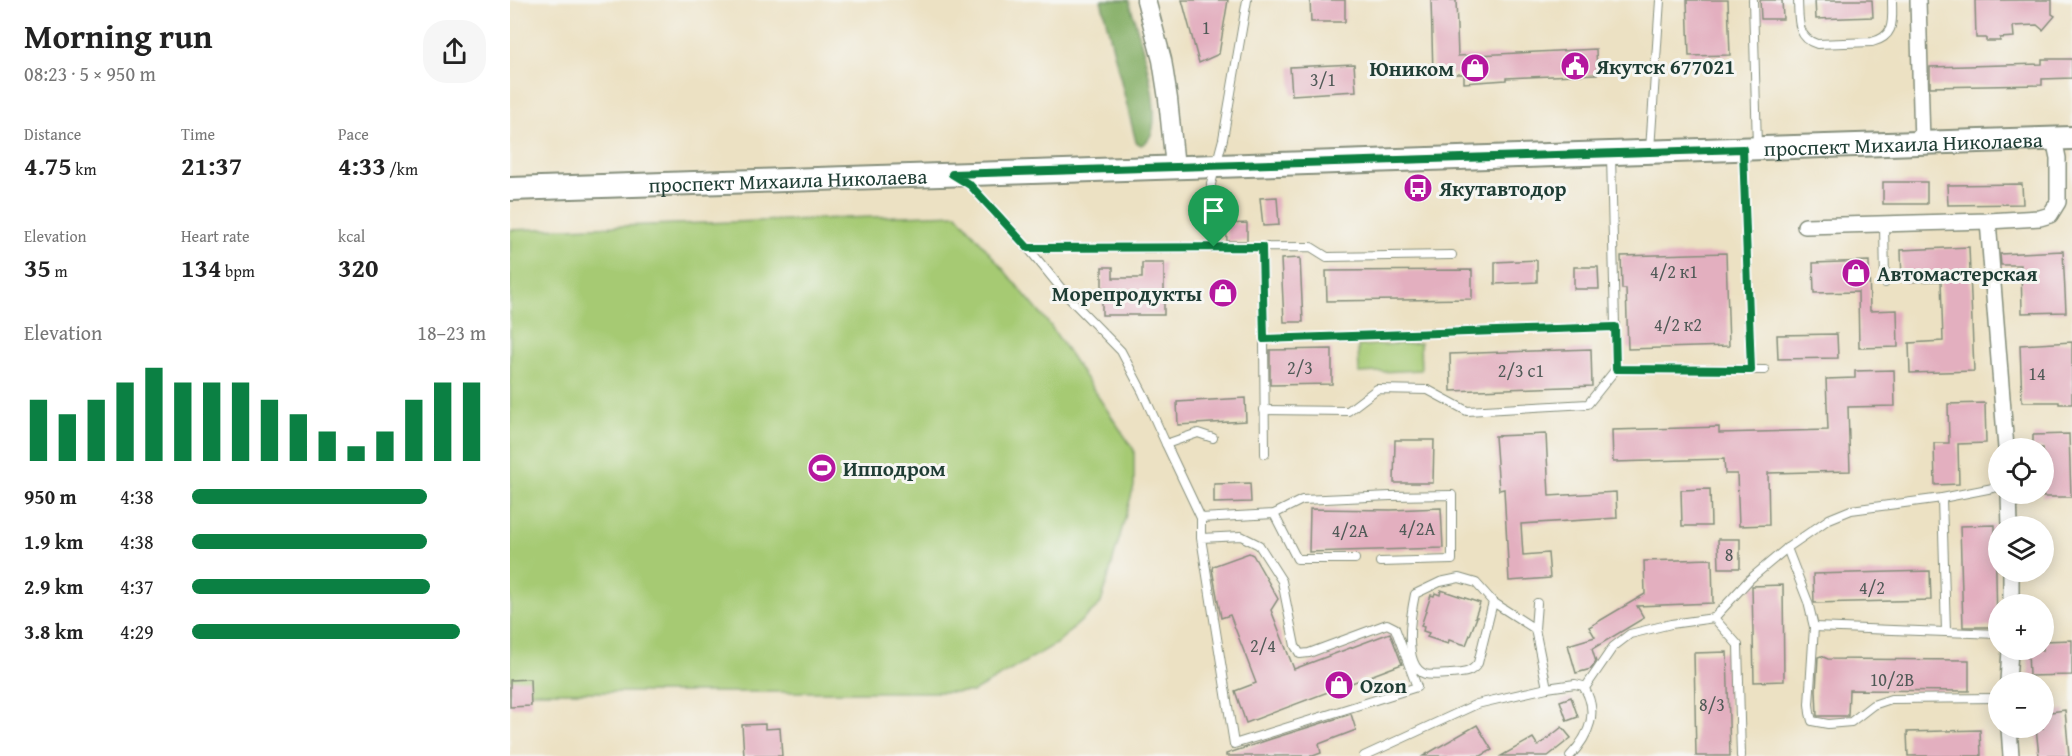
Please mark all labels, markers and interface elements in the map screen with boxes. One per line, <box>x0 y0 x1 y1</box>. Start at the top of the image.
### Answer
text: Morning run <box>24 12 213 60</box>
house number: 1 <box>1202 14 1210 41</box>
button: share <box>423 20 486 83</box>
public building icon: Якутск 677021 <box>1559 50 1591 82</box>
place label: Якутск 677021 <box>1595 51 1735 82</box>
shop icon: Юником <box>1459 52 1491 84</box>
place label: Юником <box>1370 53 1454 84</box>
text: 08:23 · 5 × 950 m <box>24 59 156 88</box>
house number: 3/1 <box>1310 66 1336 93</box>
text: Distance <box>24 122 81 146</box>
text: Time <box>181 122 215 146</box>
text: Pace <box>338 122 369 146</box>
street label: проспект Михаила Николаева <box>1763 123 2043 164</box>
text: 4.75 <box>24 146 72 185</box>
text: 21:37 <box>181 146 242 185</box>
text: 4:33 <box>338 146 386 185</box>
text: km <box>72 157 96 181</box>
text: /km <box>386 157 418 181</box>
street label: проспект Михаила Николаева <box>648 160 928 200</box>
bus stop icon: Якутавтодор <box>1402 172 1434 204</box>
place label: Якутавтодор <box>1438 173 1567 204</box>
pin <box>1188 185 1239 247</box>
icon: arrive <box>1197 194 1230 227</box>
text: Elevation <box>24 224 87 248</box>
text: Heart rate <box>181 224 250 248</box>
text: kcal <box>338 224 365 248</box>
text: 35 <box>24 248 51 287</box>
text: 134 <box>181 248 221 287</box>
text: 320 <box>338 248 378 287</box>
shop icon: Автомастерская <box>1840 257 1872 289</box>
house number: 4/2 к1 <box>1650 258 1698 285</box>
place label: Автомастерская <box>1877 258 2037 289</box>
text: m <box>51 259 68 283</box>
text: bpm <box>221 259 255 283</box>
shop icon: Морепродукты <box>1207 277 1239 309</box>
place label: Морепродукты <box>1052 278 1202 309</box>
house number: 4/2 к2 <box>1654 311 1702 338</box>
text: Elevation <box>24 318 102 347</box>
text: 18–23 m <box>417 318 486 347</box>
house number: 2/3 <box>1287 354 1313 381</box>
house number: 2/3 с1 <box>1498 357 1544 384</box>
house number: 14 <box>2028 360 2046 387</box>
map controls <box>1988 438 2054 738</box>
button: locate <box>1988 438 2054 504</box>
sports icon: Ипподром <box>806 452 838 484</box>
place label: Ипподром <box>843 453 946 484</box>
text: 950 m <box>24 482 77 511</box>
text: 4:38 <box>120 482 154 511</box>
house number: 4/2А <box>1399 515 1435 542</box>
button: layers <box>1988 516 2054 582</box>
house number: 4/2А <box>1332 517 1368 544</box>
text: 1.9 km <box>24 527 83 556</box>
text: 4:38 <box>120 527 154 556</box>
house number: 8 <box>1725 541 1733 568</box>
text: 2.9 km <box>24 572 83 601</box>
text: 4:37 <box>120 572 154 601</box>
house number: 4/2 <box>1859 574 1885 601</box>
button: + <box>1988 594 2054 660</box>
text: 3.8 km <box>24 617 83 646</box>
text: 4:29 <box>120 617 154 646</box>
house number: 2/4 <box>1250 632 1276 659</box>
house number: 10/2В <box>1870 666 1914 693</box>
shop icon: Ozon <box>1323 669 1355 701</box>
place label: Ozon <box>1360 670 1407 701</box>
button: − <box>1988 672 2054 738</box>
house number: 8/3 <box>1699 691 1725 718</box>

